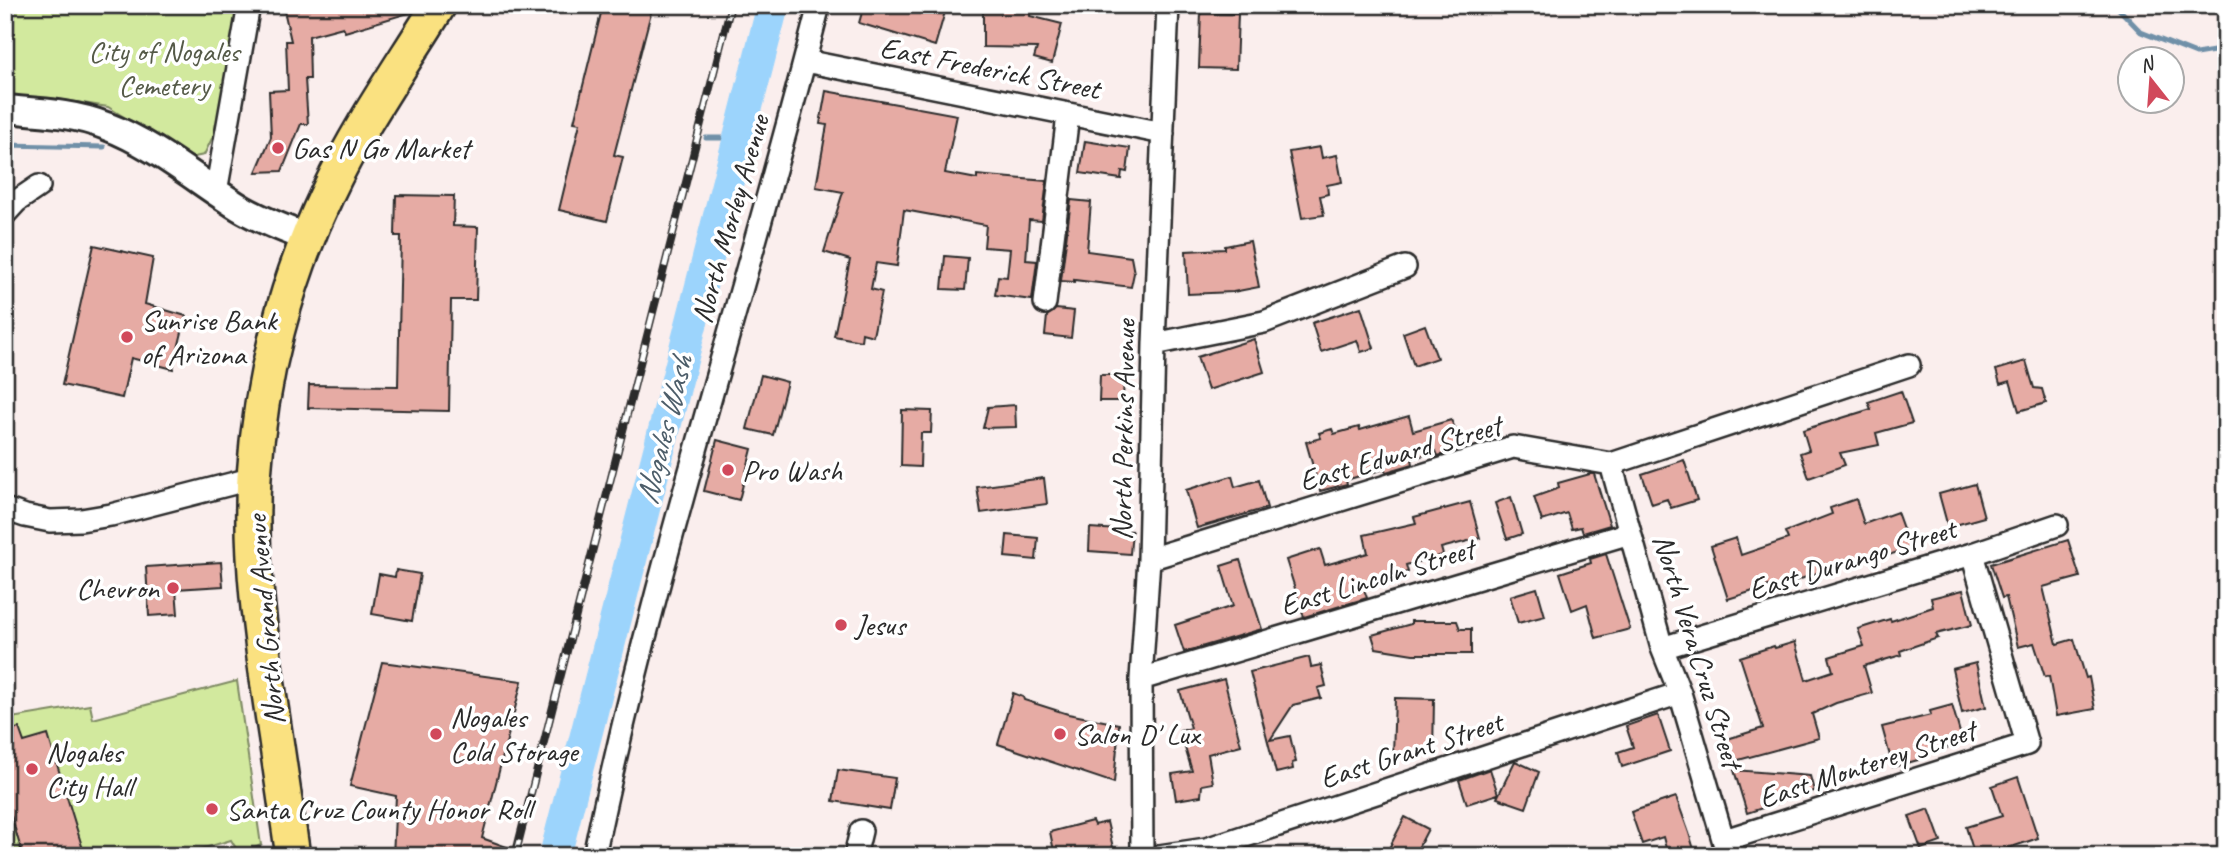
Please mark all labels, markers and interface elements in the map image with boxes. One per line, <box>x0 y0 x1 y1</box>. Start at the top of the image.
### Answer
street label: East Frederick Street <box>877 28 1106 108</box>
park label: City of Nogales Cemetery <box>88 32 242 104</box>
north arrow <box>2116 46 2186 116</box>
text: N <box>2137 51 2159 78</box>
street label: North Morley Avenue <box>682 109 778 327</box>
place label: Gas N Go Market <box>292 129 474 167</box>
marker: Gas N Go Market <box>270 140 286 156</box>
place label: Sunrise Bank of Arizona <box>141 301 278 373</box>
street label: North Perkins Avenue <box>1102 317 1144 541</box>
marker: Sunrise Bank of Arizona <box>119 329 135 345</box>
water label: Nogales Wash <box>626 349 703 509</box>
street label: East Edward Street <box>1295 405 1509 500</box>
place label: Pro Wash <box>742 451 842 489</box>
marker: Pro Wash <box>720 462 736 478</box>
street label: East Durango Street <box>1744 509 1963 609</box>
street label: North Grand Avenue <box>237 511 293 726</box>
street label: East Lincoln Street <box>1275 528 1482 625</box>
street label: North Vera Cruz Street <box>1644 529 1753 776</box>
place label: Chevron <box>76 569 160 607</box>
marker: Chevron <box>165 580 181 596</box>
place label: Jesus <box>853 606 908 644</box>
marker: Jesus <box>833 617 849 633</box>
place label: Nogales Cold Storage <box>450 698 580 770</box>
street label: East Grant Street <box>1315 702 1510 797</box>
street label: East Monterey Street <box>1754 710 1984 817</box>
place label: Salon D' Lux <box>1074 715 1202 753</box>
marker: Nogales Cold Storage <box>428 726 444 742</box>
marker: Salon D' Lux <box>1052 726 1068 742</box>
place label: Nogales City Hall <box>46 733 137 805</box>
marker: Nogales City Hall <box>24 761 40 777</box>
place label: Santa Cruz County Honor Roll <box>226 790 536 828</box>
marker: Santa Cruz County Honor Roll <box>204 801 220 817</box>

